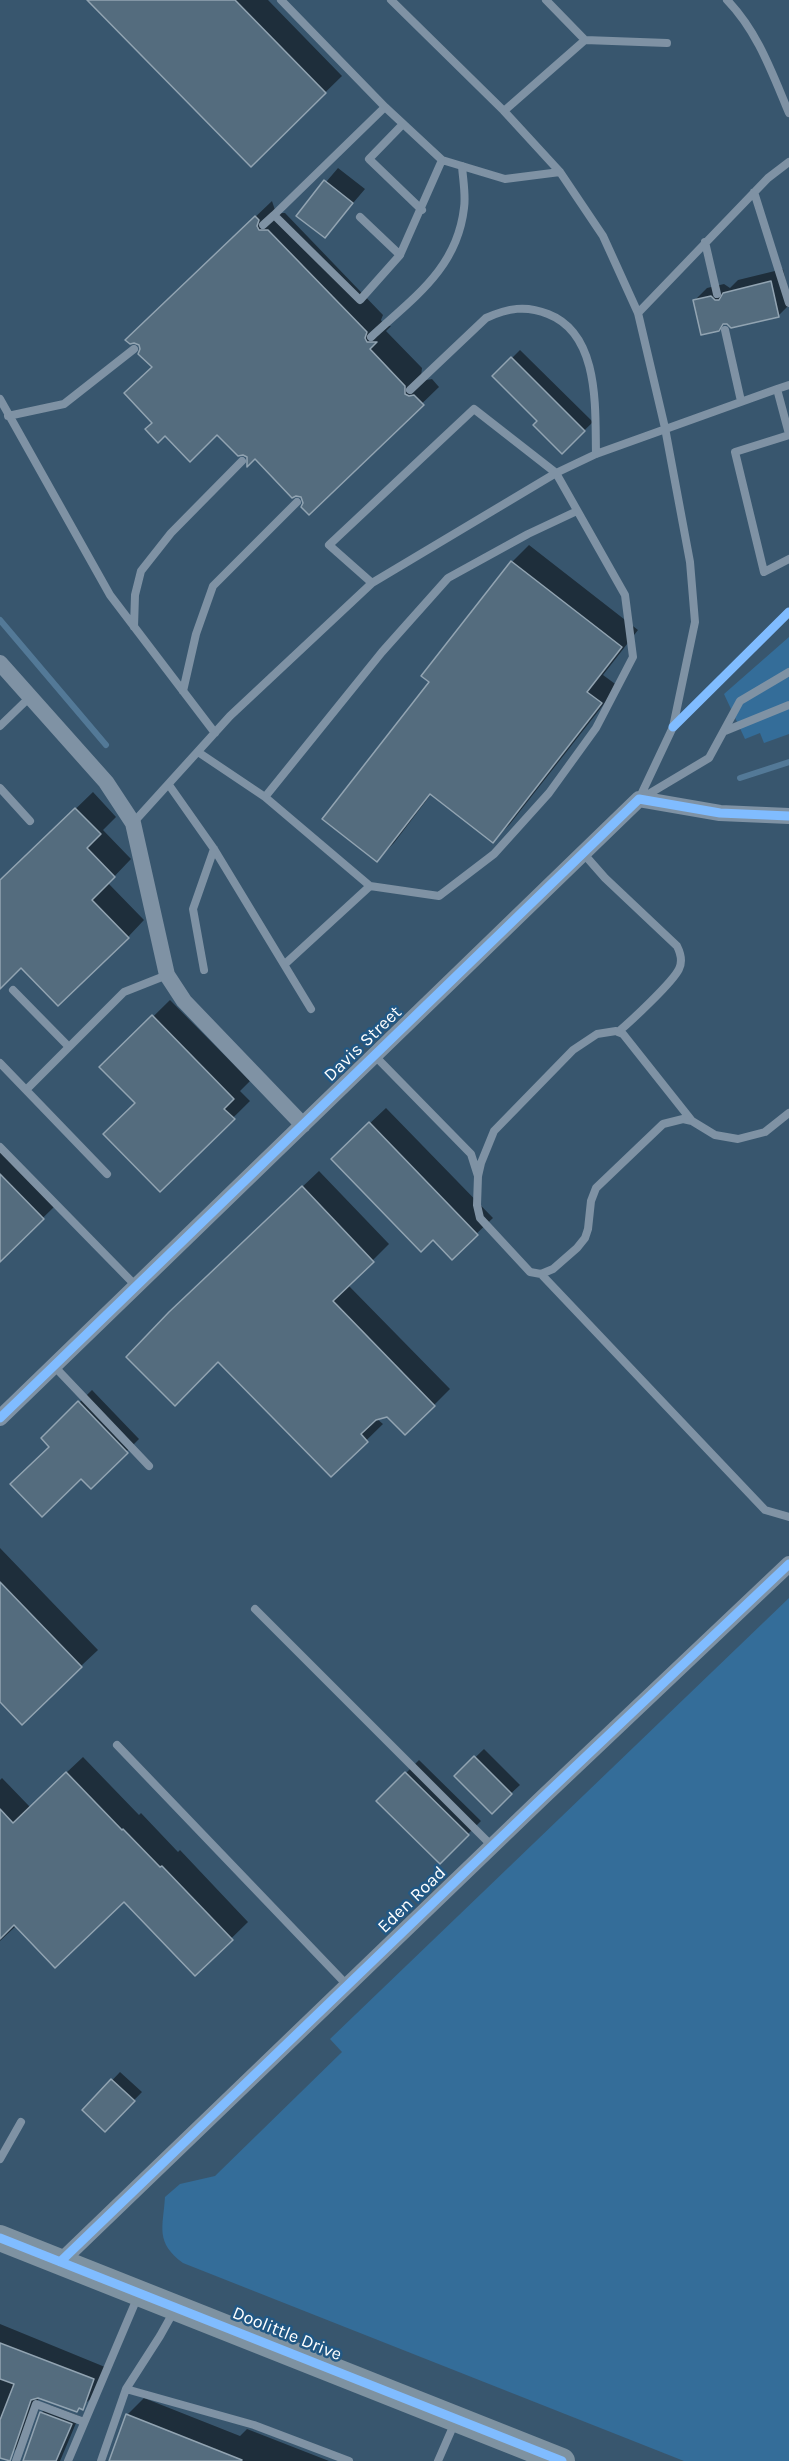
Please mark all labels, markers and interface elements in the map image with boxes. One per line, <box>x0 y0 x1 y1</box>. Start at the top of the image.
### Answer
street label: Davis Street <box>320 1002 406 1086</box>
street label: Eden Road <box>373 1862 451 1938</box>
street label: Doolittle Drive <box>229 2302 345 2366</box>

